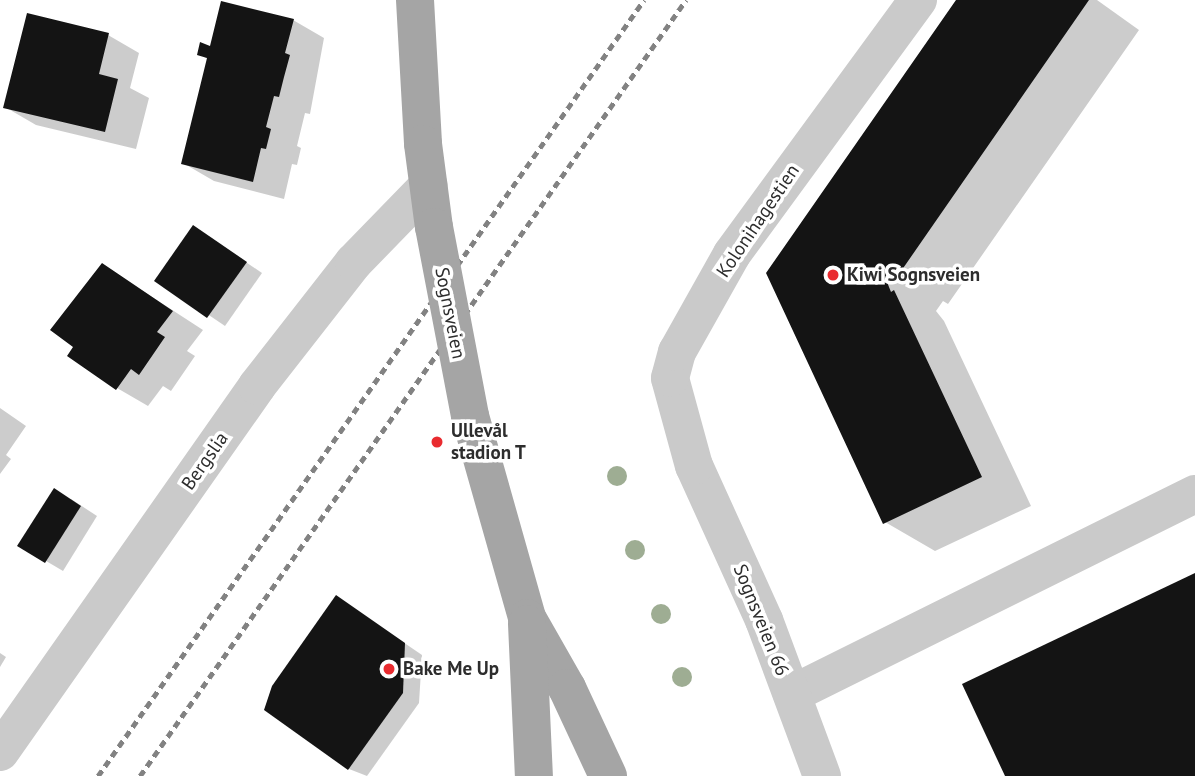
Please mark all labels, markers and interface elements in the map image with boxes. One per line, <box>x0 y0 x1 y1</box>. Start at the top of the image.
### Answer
street label: Kolonihagestien <box>712 160 804 282</box>
place label: Kiwi Sognsveien <box>847 264 980 286</box>
street label: Sognsveien <box>430 265 470 361</box>
marker: Kiwi Sognsveien <box>825 267 841 283</box>
place label: Ullevål stadion T <box>451 420 527 464</box>
street label: Bergslia <box>177 428 233 494</box>
marker: Ullevål stadion T <box>429 434 445 450</box>
street label: Sognsveien 66 <box>728 561 794 679</box>
place label: Bake Me Up <box>403 658 499 680</box>
marker: Bake Me Up <box>381 661 397 677</box>

